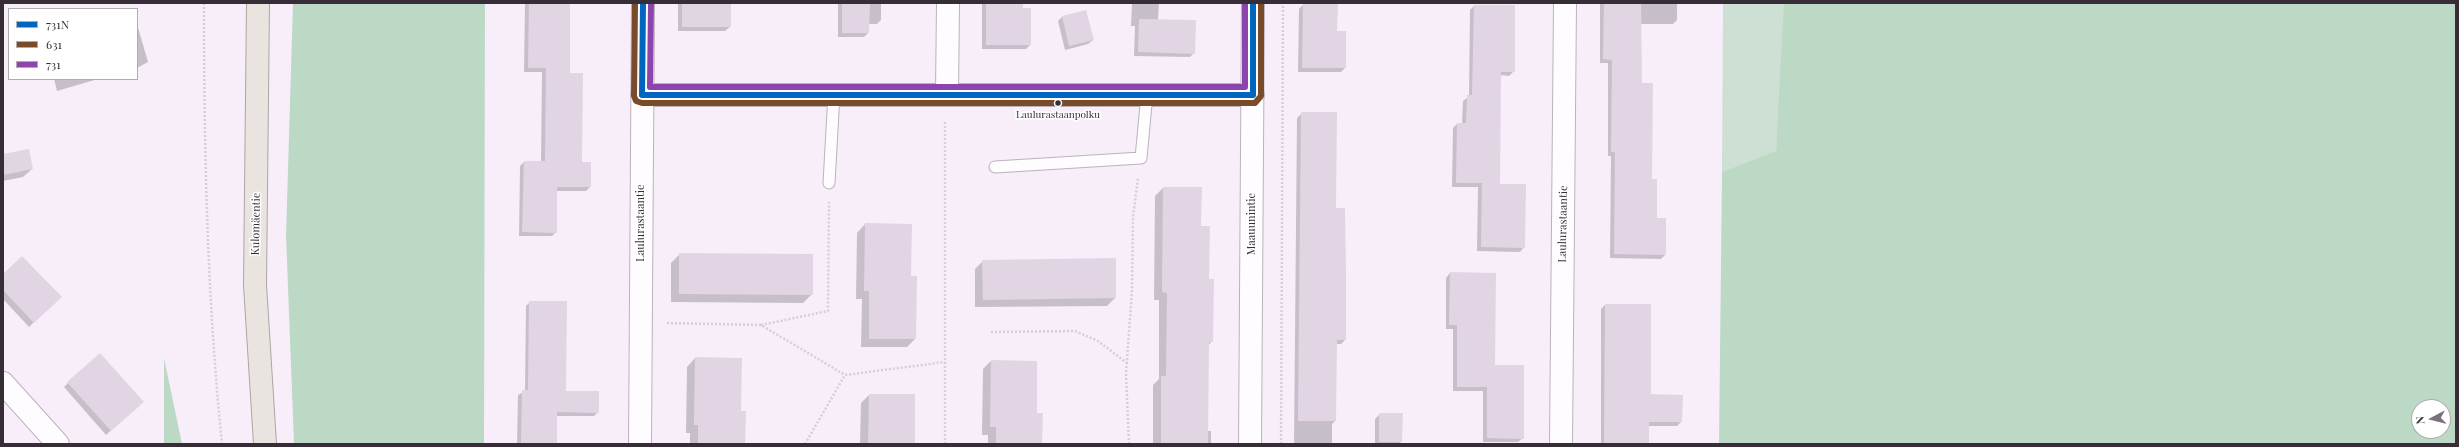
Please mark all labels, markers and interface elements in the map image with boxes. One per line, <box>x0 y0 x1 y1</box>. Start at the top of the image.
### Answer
legend <box>8 8 138 80</box>
text: 731N <box>46 16 69 32</box>
text: 631 <box>46 36 62 52</box>
text: 731 <box>46 56 61 72</box>
marker: Laulurastaanpolku <box>1053 98 1063 108</box>
place label: Laulurastaanpolku <box>1016 109 1100 121</box>
street label: Laulurastaantie <box>634 184 648 262</box>
street label: Laulurastaantie <box>1556 185 1570 263</box>
street label: Kulomäentie <box>249 193 263 255</box>
street label: Maauunintie <box>1245 193 1259 255</box>
north arrow <box>2411 399 2451 439</box>
text: N <box>2412 416 2428 425</box>

